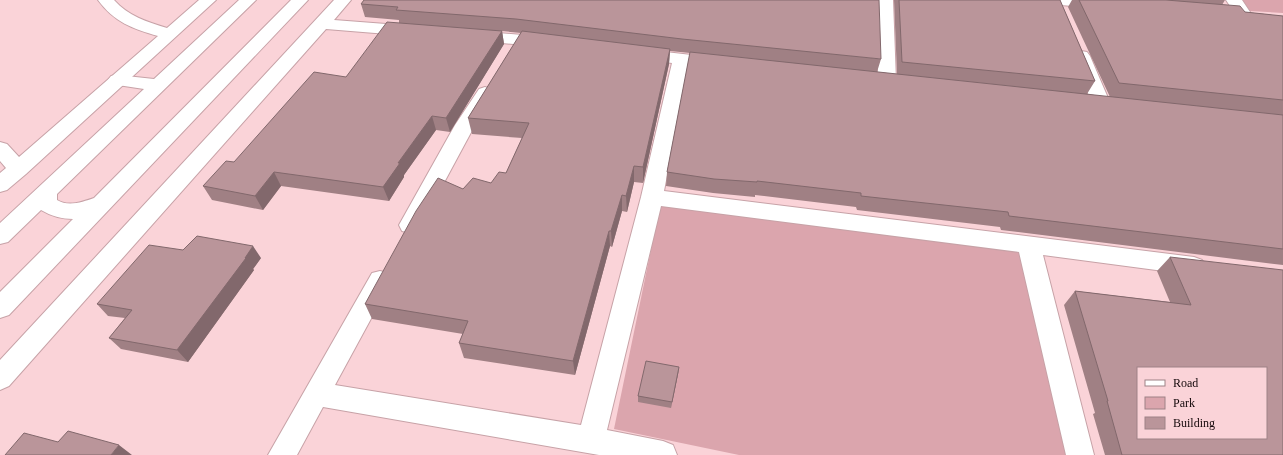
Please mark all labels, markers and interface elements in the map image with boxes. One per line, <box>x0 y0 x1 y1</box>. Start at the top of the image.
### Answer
legend <box>1137 367 1267 439</box>
text: Road <box>1173 376 1198 390</box>
text: Park <box>1173 396 1195 410</box>
text: Building <box>1173 416 1215 430</box>

